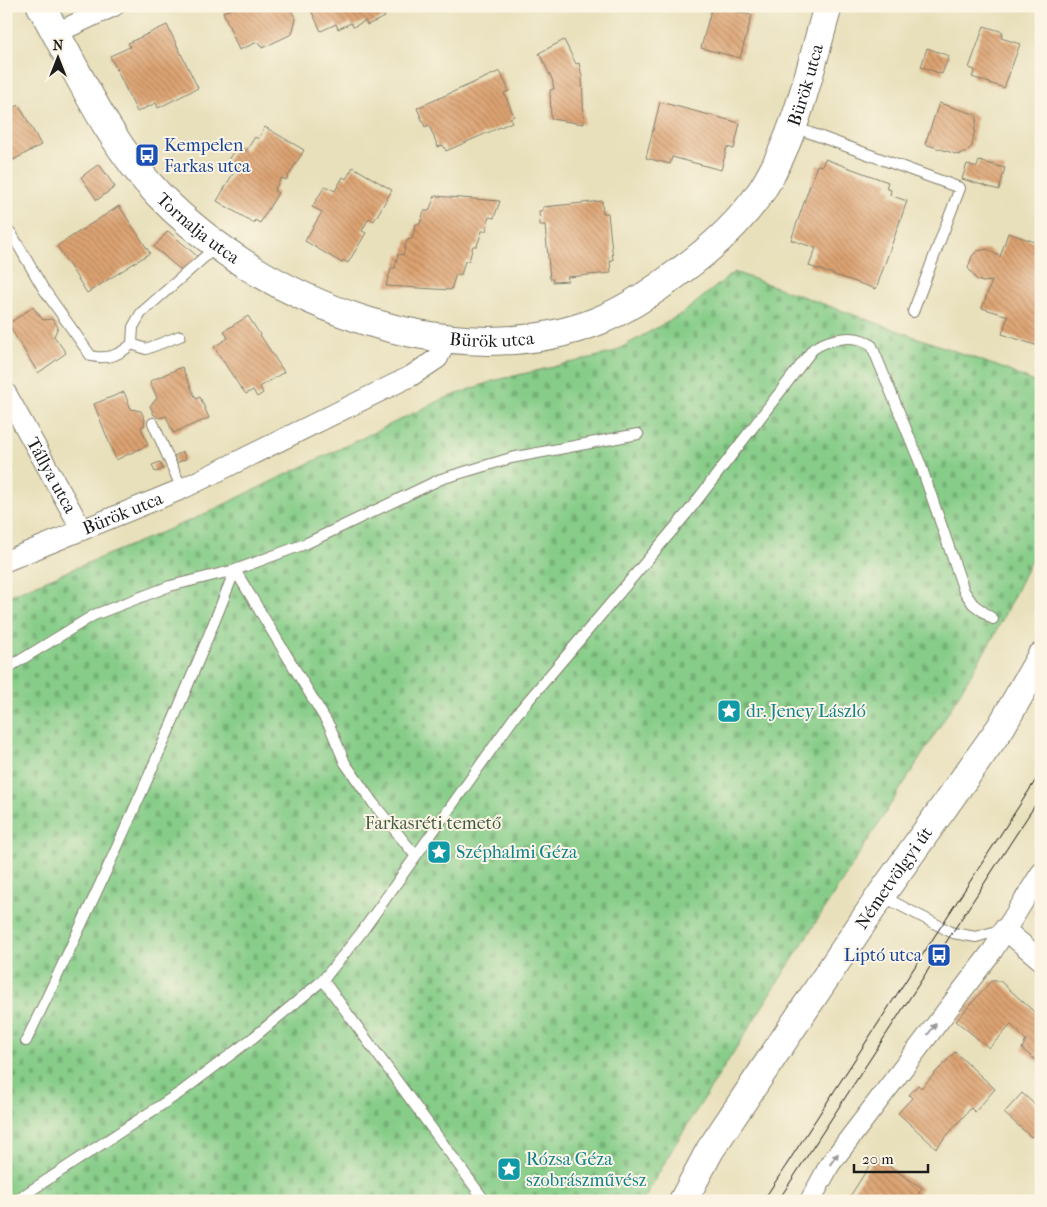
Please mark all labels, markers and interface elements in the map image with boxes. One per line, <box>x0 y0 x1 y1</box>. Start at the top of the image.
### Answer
north arrow <box>32 32 82 82</box>
text: N <box>53 37 64 54</box>
street label: Bürök utca <box>784 41 828 129</box>
place label: Kempelen Farkas utca <box>164 135 251 177</box>
bus stop icon: Kempelen Farkas utca <box>134 142 160 168</box>
street label: Tornalja utca <box>152 189 244 269</box>
street label: Bürök utca <box>449 328 536 352</box>
street label: Tállya utca <box>22 434 81 517</box>
street label: Bürök utca <box>80 488 166 539</box>
place icon: dr. Jeney László <box>716 698 742 724</box>
place label: dr. Jeney László <box>746 701 866 722</box>
park label: Farkasréti temető <box>365 813 501 834</box>
street label: Németvölgyi út <box>851 823 938 933</box>
place icon: Széphalmi Géza <box>426 839 452 865</box>
place label: Széphalmi Géza <box>456 842 578 863</box>
bus stop icon: Liptó utca <box>926 942 952 968</box>
place label: Liptó utca <box>844 945 923 966</box>
one-way arrow <box>927 1023 938 1036</box>
scale bar <box>854 1142 928 1174</box>
place label: Rózsa Géza szobrászművész <box>526 1149 647 1191</box>
text: 20 m <box>862 1150 894 1168</box>
one-way arrow <box>829 1152 839 1166</box>
place icon: Rózsa Géza szobrászművész <box>496 1156 522 1182</box>

